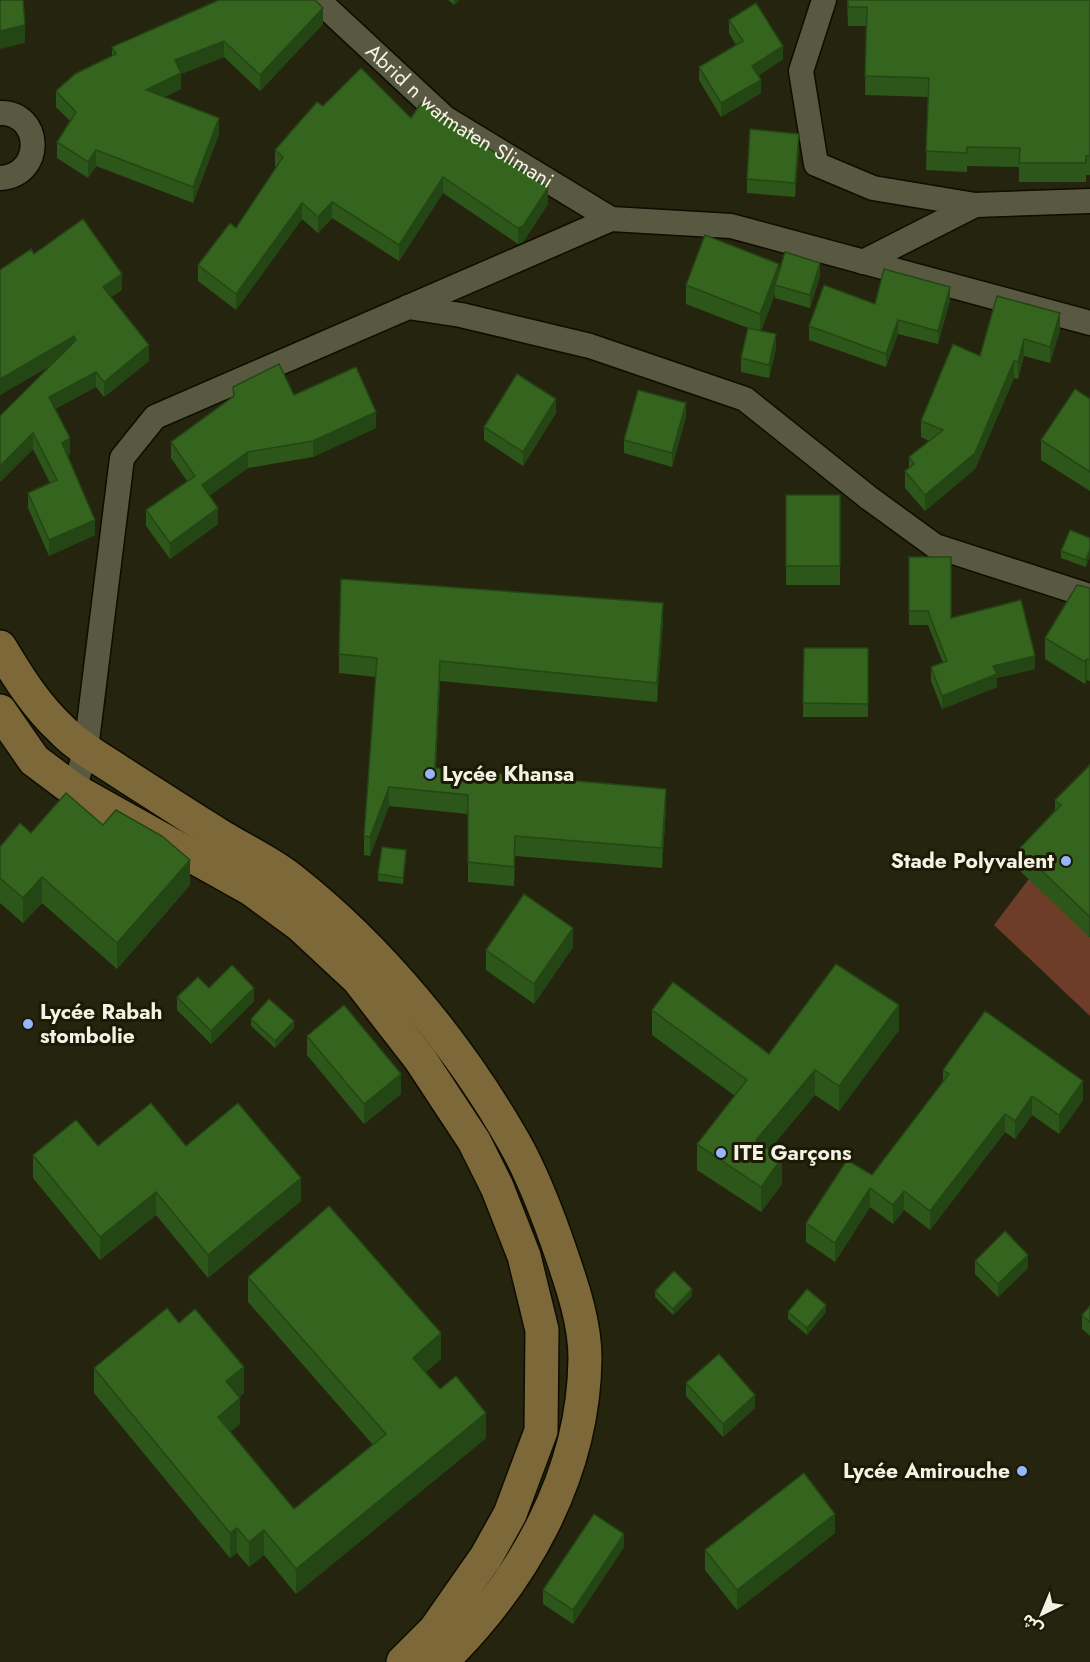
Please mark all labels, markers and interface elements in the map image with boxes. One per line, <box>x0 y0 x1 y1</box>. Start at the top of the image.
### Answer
street label: Abrid n watmaten Slimani <box>359 37 559 196</box>
place label: Lycée Khansa <box>442 759 574 789</box>
marker: Lycée Khansa <box>423 767 437 781</box>
place label: Stade Polyvalent <box>891 846 1054 876</box>
marker: Stade Polyvalent <box>1059 854 1073 868</box>
place label: Lycée Rabah stombolie <box>40 997 163 1051</box>
marker: Lycée Rabah stombolie <box>21 1017 35 1031</box>
place label: ITE Garçons <box>733 1138 852 1168</box>
marker: ITE Garçons <box>714 1146 728 1160</box>
place label: Lycée Amirouche <box>843 1456 1010 1486</box>
marker: Lycée Amirouche <box>1015 1464 1029 1478</box>
north arrow <box>1012 1584 1072 1644</box>
text: ش <box>1016 1609 1048 1640</box>

